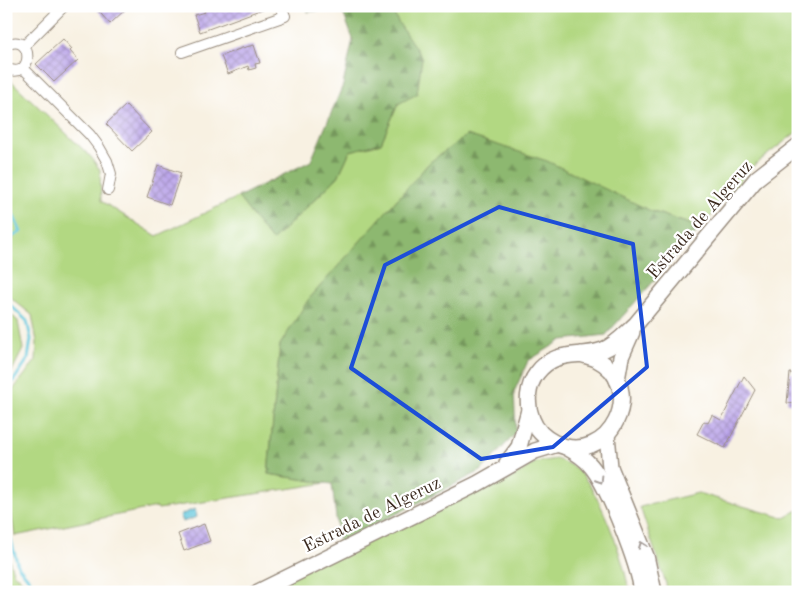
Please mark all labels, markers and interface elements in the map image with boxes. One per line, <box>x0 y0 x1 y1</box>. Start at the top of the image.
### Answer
street label: Estrada de Algeruz <box>644 157 756 283</box>
street label: Estrada de Algeruz <box>300 474 444 556</box>
one-way arrow <box>594 475 604 484</box>
one-way arrow <box>638 541 648 549</box>

